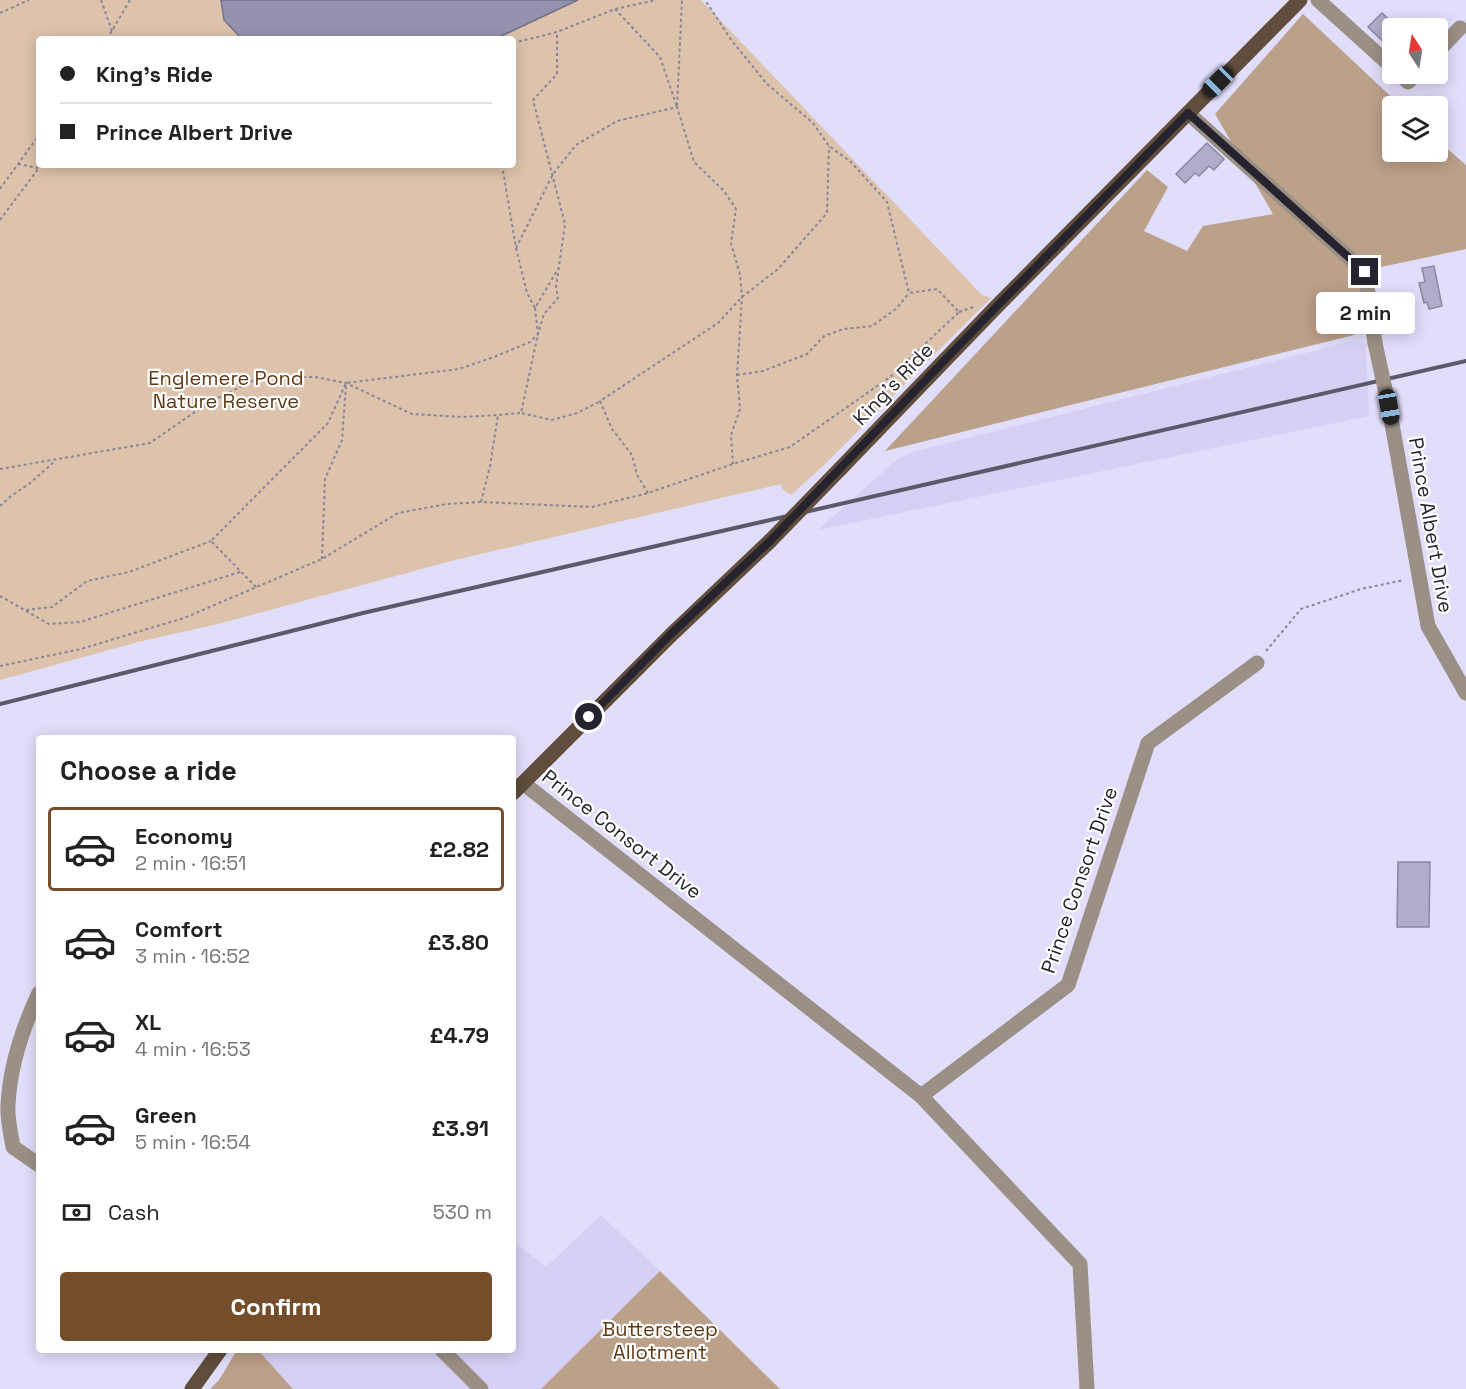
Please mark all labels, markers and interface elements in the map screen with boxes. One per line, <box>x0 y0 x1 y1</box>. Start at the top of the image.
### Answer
north arrow <box>1382 18 1448 84</box>
map controls <box>1382 18 1448 162</box>
text: King's Ride <box>96 60 213 88</box>
car <box>1199 63 1237 101</box>
button: layers <box>1382 96 1448 162</box>
text: Prince Albert Drive <box>96 118 293 146</box>
route end <box>1351 258 1378 285</box>
callout: 2 min <box>1316 293 1414 335</box>
text: 2 min <box>1340 300 1391 326</box>
street label: King's Ride <box>847 337 939 431</box>
park label: Englemere Pond Nature Reserve <box>148 365 304 414</box>
car <box>1377 388 1401 426</box>
street label: Prince Albert Drive <box>1403 435 1459 615</box>
route start <box>575 703 602 730</box>
text: Choose a ride <box>60 753 237 788</box>
street label: Prince Consort Drive <box>537 763 707 905</box>
street label: Prince Consort Drive <box>1035 783 1123 977</box>
icon: car <box>63 822 117 876</box>
text: Economy <box>135 822 233 850</box>
text: £2.82 <box>429 835 489 863</box>
text: 2 min · 16:51 <box>135 850 246 876</box>
icon: car <box>63 915 117 969</box>
text: Comfort <box>135 915 223 943</box>
text: £3.80 <box>428 928 489 956</box>
text: 3 min · 16:52 <box>135 943 250 969</box>
icon: car <box>63 1008 117 1062</box>
text: XL <box>135 1008 161 1036</box>
text: £4.79 <box>429 1021 489 1049</box>
text: 4 min · 16:53 <box>135 1036 251 1062</box>
icon: car <box>63 1101 117 1155</box>
text: Green <box>135 1101 197 1129</box>
text: £3.91 <box>432 1114 489 1142</box>
text: 5 min · 16:54 <box>135 1129 251 1155</box>
icon: cash <box>60 1196 93 1229</box>
text: Cash <box>108 1198 160 1226</box>
text: 530 m <box>433 1199 492 1225</box>
button: Confirm <box>60 1272 492 1341</box>
park label: Buttersteep Allotment <box>602 1316 718 1365</box>

